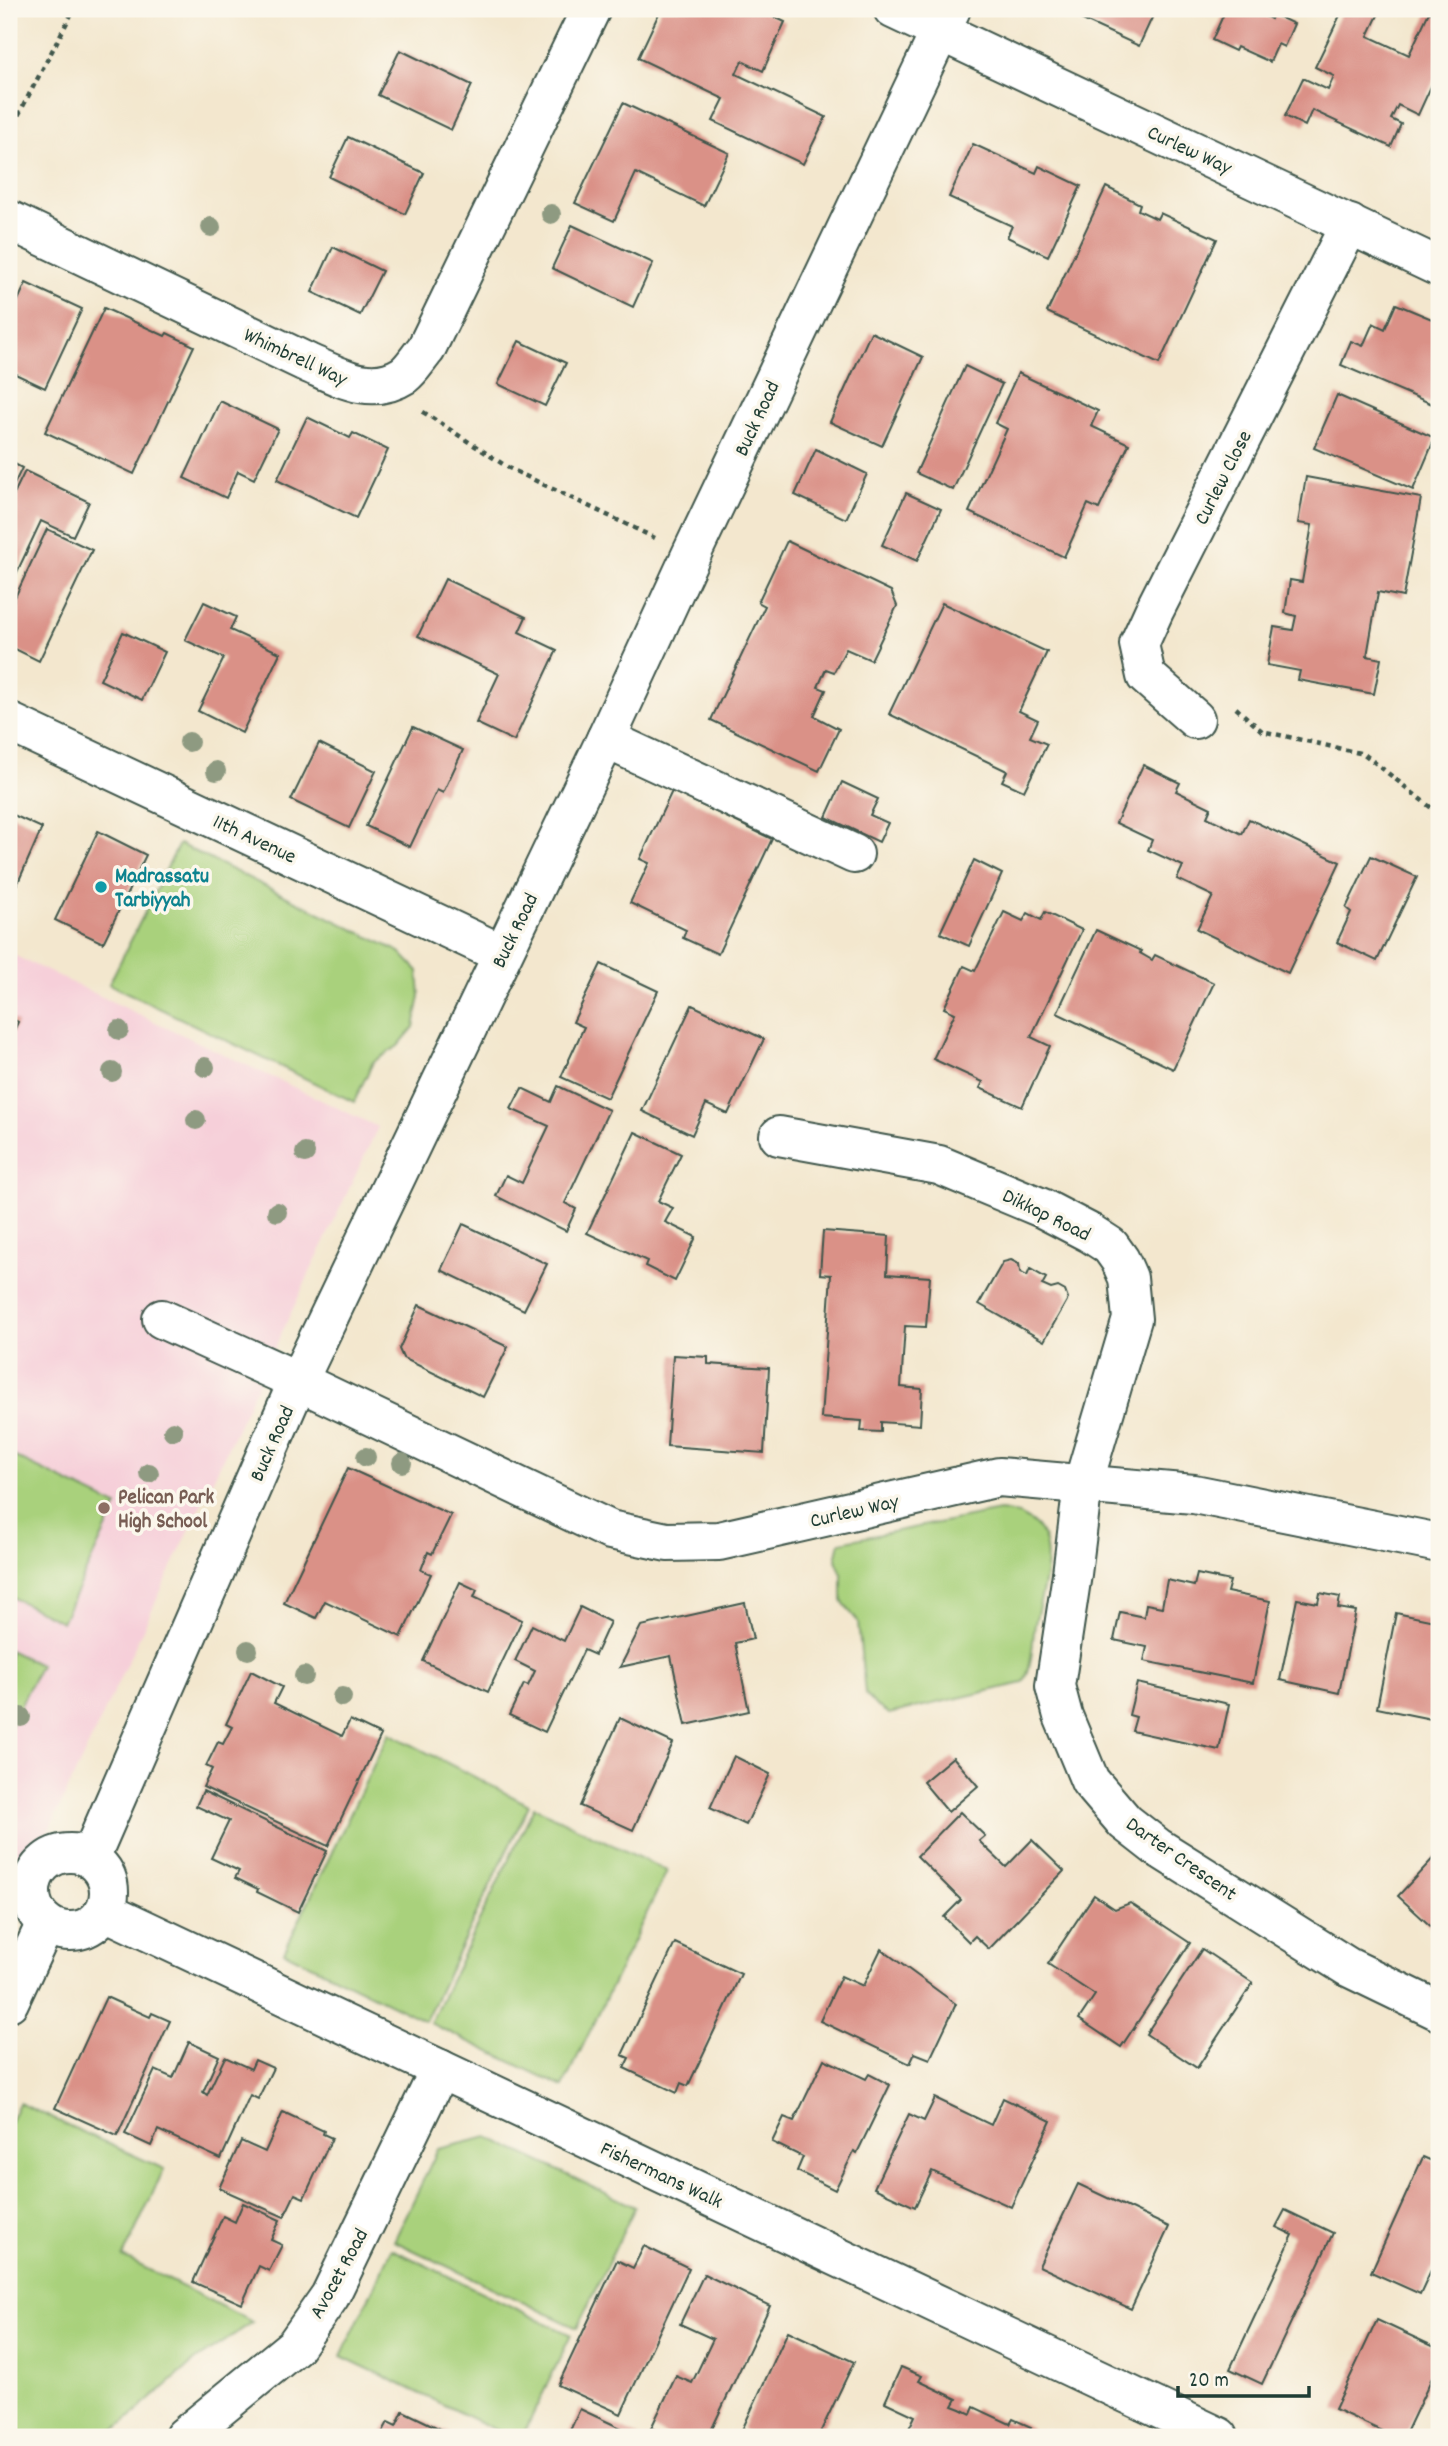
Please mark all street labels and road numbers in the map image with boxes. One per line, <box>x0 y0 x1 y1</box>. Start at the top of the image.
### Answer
street label: Curlew Way <box>1142 119 1236 185</box>
street label: Whimbrell Way <box>238 322 352 396</box>
street label: Buck Road <box>728 377 789 462</box>
street label: Curlew Close <box>1188 426 1261 531</box>
street label: 11th Avenue <box>207 808 300 873</box>
street label: Buck Road <box>486 889 548 974</box>
street label: Dikkop Road <box>996 1182 1095 1251</box>
street label: Buck Road <box>244 1402 304 1487</box>
street label: Curlew Way <box>807 1488 902 1538</box>
street label: Darter Crescent <box>1119 1811 1242 1910</box>
street label: Fishermans Walk <box>595 2135 727 2218</box>
street label: Avocet Road <box>303 2224 378 2325</box>

